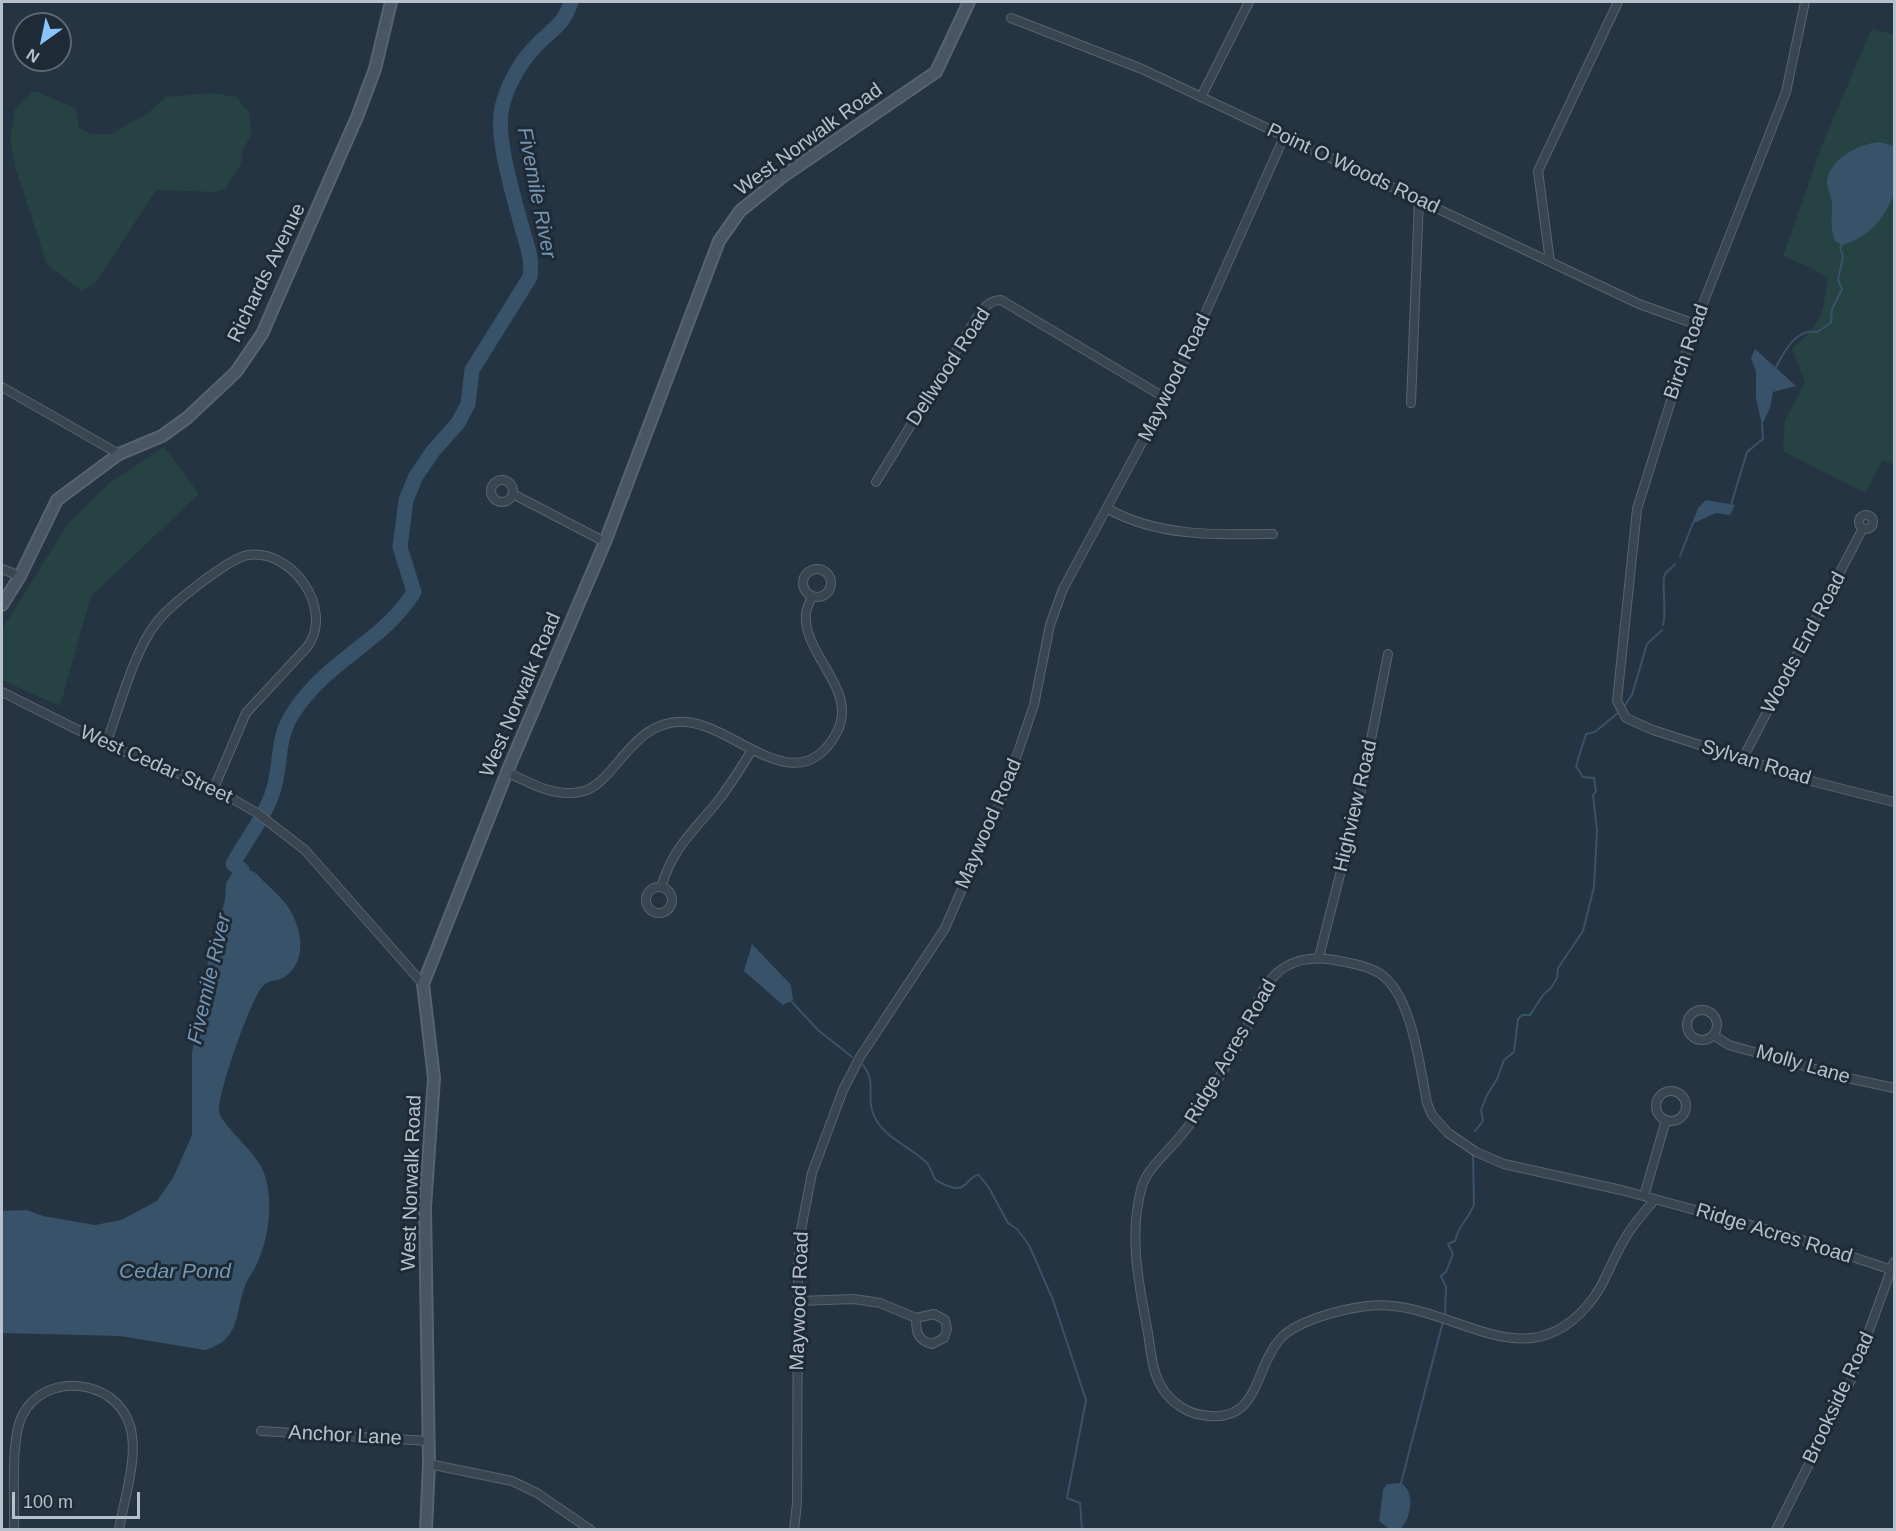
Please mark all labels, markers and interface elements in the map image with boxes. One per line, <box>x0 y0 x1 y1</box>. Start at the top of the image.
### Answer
north arrow <box>12 12 72 72</box>
text: N <box>24 46 42 66</box>
street label: West Norwalk Road <box>731 78 887 202</box>
street label: Point O Woods Road <box>1263 119 1443 219</box>
water label: Fivemile River <box>511 125 561 261</box>
street label: Richards Avenue <box>223 199 311 347</box>
street label: Birch Road <box>1660 301 1714 403</box>
street label: Dellwood Road <box>902 304 996 430</box>
street label: Maywood Road <box>1134 310 1216 446</box>
street label: Woods End Road <box>1757 568 1851 718</box>
street label: West Norwalk Road <box>475 609 567 781</box>
street label: West Cedar Street <box>76 721 236 809</box>
street label: Sylvan Road <box>1698 735 1814 791</box>
street label: Highview Road <box>1329 738 1383 874</box>
street label: Maywood Road <box>951 755 1027 893</box>
water label: Fivemile River <box>183 911 237 1047</box>
street label: Ridge Acres Road <box>1180 976 1282 1128</box>
street label: Molly Lane <box>1753 1040 1853 1090</box>
street label: West Norwalk Road <box>397 1094 427 1272</box>
street label: Ridge Acres Road <box>1693 1199 1855 1269</box>
street label: Maywood Road <box>786 1231 814 1371</box>
water label: Cedar Pond <box>119 1259 231 1285</box>
street label: Brookside Road <box>1798 1328 1880 1468</box>
street label: Anchor Lane <box>288 1421 402 1451</box>
scale bar <box>15 1480 142 1518</box>
text: 100 m <box>23 1492 73 1512</box>

